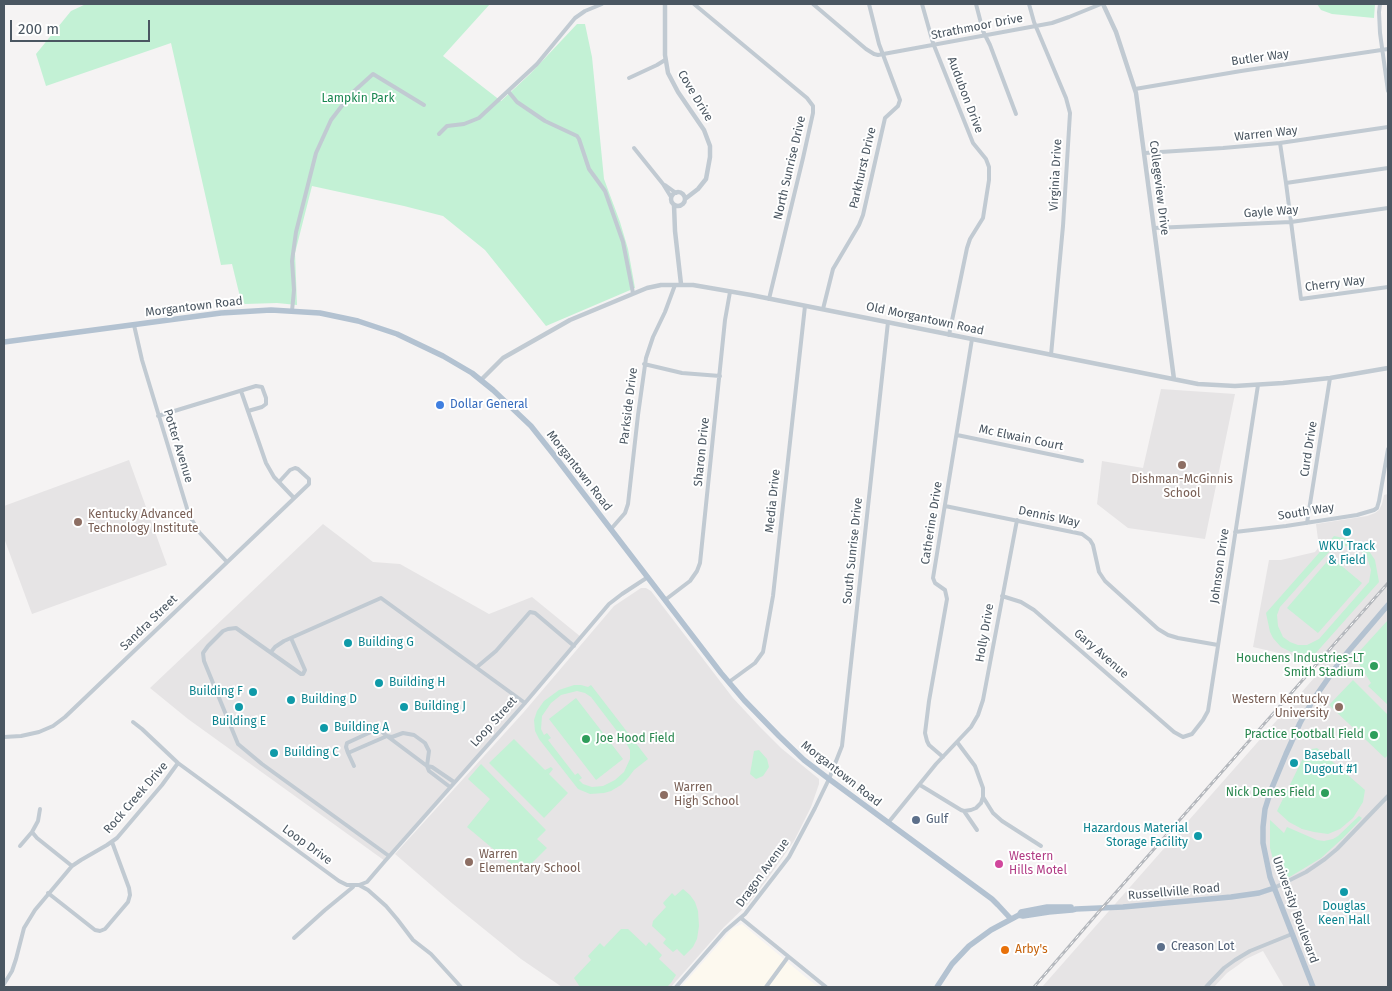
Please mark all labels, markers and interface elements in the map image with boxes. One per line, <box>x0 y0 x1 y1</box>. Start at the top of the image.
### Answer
scale bar <box>12 10 152 42</box>
street label: Strathmoor Drive <box>930 11 1024 43</box>
text: 200 m <box>18 20 59 38</box>
street label: Butler Way <box>1230 47 1290 69</box>
street label: Audubon Drive <box>944 55 986 135</box>
street label: Cove Drive <box>674 68 716 124</box>
park label: Lampkin Park <box>321 92 395 106</box>
street label: North Sunrise Drive <box>771 115 809 221</box>
street label: Warren Way <box>1234 124 1298 144</box>
street label: Parkhurst Drive <box>847 126 879 210</box>
street label: Virginia Drive <box>1047 138 1065 212</box>
street label: Collegeview Drive <box>1146 140 1172 236</box>
street label: Gayle Way <box>1243 203 1299 221</box>
street label: Cherry Way <box>1304 273 1366 295</box>
street label: Morgantown Road <box>144 294 244 320</box>
street label: Old Morgantown Road <box>865 299 985 339</box>
street label: Parkside Drive <box>617 367 641 445</box>
place label: Dollar General <box>450 398 528 412</box>
marker: Dollar General <box>434 399 446 411</box>
street label: Potter Avenue <box>160 407 196 485</box>
street label: Sharon Drive <box>691 417 713 487</box>
street label: Curd Drive <box>1297 420 1321 478</box>
street label: Mc Elwain Court <box>977 422 1065 454</box>
street label: Morgantown Road <box>543 428 615 514</box>
marker: Dishman-McGinnis School <box>1176 459 1188 471</box>
street label: Media Drive <box>762 468 784 534</box>
place label: Dishman-McGinnis School <box>1131 473 1233 501</box>
street label: Catherine Drive <box>918 480 946 566</box>
street label: South Sunrise Drive <box>840 497 866 605</box>
street label: South Way <box>1277 500 1335 524</box>
street label: Dennis Way <box>1017 503 1081 531</box>
place label: Kentucky Advanced Technology Institute <box>88 508 199 536</box>
marker: Kentucky Advanced Technology Institute <box>72 516 84 528</box>
marker: WKU Track & Field <box>1341 526 1353 538</box>
street label: Johnson Drive <box>1208 528 1232 604</box>
place label: WKU Track & Field <box>1319 540 1375 568</box>
street label: Sandra Street <box>117 592 181 654</box>
street label: Holly Drive <box>973 603 997 663</box>
street label: Gary Avenue <box>1071 626 1131 682</box>
place label: Building G <box>358 636 414 650</box>
marker: Building G <box>342 637 354 649</box>
place label: Houchens Industries-LT Smith Stadium <box>1236 652 1364 680</box>
marker: Houchens Industries-LT Smith Stadium <box>1368 660 1380 672</box>
place label: Building H <box>389 676 445 690</box>
marker: Building H <box>373 677 385 689</box>
place label: Building F <box>189 685 243 699</box>
marker: Building F <box>247 686 259 698</box>
place label: Building D <box>301 693 357 707</box>
place label: Western Kentucky University <box>1232 693 1329 721</box>
marker: Building D <box>285 694 297 706</box>
street label: Loop Street <box>468 694 520 750</box>
place label: Building J <box>414 700 466 714</box>
marker: Building E <box>233 701 245 713</box>
marker: Building J <box>398 701 410 713</box>
marker: Western Kentucky University <box>1333 701 1345 713</box>
place label: Building E <box>212 715 266 729</box>
place label: Building A <box>334 721 389 735</box>
marker: Building A <box>318 722 330 734</box>
place label: Practice Football Field <box>1244 728 1364 742</box>
marker: Practice Football Field <box>1368 729 1380 741</box>
place label: Joe Hood Field <box>596 732 675 746</box>
marker: Joe Hood Field <box>580 733 592 745</box>
street label: Morgantown Road <box>798 738 884 810</box>
place label: Building C <box>284 746 339 760</box>
marker: Building C <box>268 747 280 759</box>
place label: Baseball Dugout #1 <box>1304 749 1358 777</box>
marker: Baseball Dugout #1 <box>1288 757 1300 769</box>
street label: Rock Creek Drive <box>101 759 171 837</box>
place label: Warren High School <box>674 781 739 809</box>
place label: Nick Denes Field <box>1226 786 1315 800</box>
marker: Nick Denes Field <box>1319 787 1331 799</box>
marker: Warren High School <box>658 789 670 801</box>
place label: Gulf <box>926 813 948 827</box>
marker: Gulf <box>910 814 922 826</box>
street label: Loop Drive <box>279 822 335 868</box>
place label: Hazardous Material Storage Facility <box>1083 822 1188 850</box>
marker: Hazardous Material Storage Facility <box>1192 830 1204 842</box>
street label: Dragon Avenue <box>733 836 793 910</box>
place label: Warren Elementary School <box>479 848 581 876</box>
place label: Western Hills Motel <box>1009 850 1067 878</box>
street label: University Boulevard <box>1269 855 1321 965</box>
marker: Warren Elementary School <box>463 856 475 868</box>
marker: Western Hills Motel <box>993 858 1005 870</box>
street label: Russellville Road <box>1127 881 1221 903</box>
marker: Douglas Keen Hall <box>1338 886 1350 898</box>
place label: Douglas Keen Hall <box>1318 900 1370 928</box>
place label: Creason Lot <box>1171 940 1234 954</box>
marker: Creason Lot <box>1155 941 1167 953</box>
place label: Arby's <box>1015 943 1048 957</box>
marker: Arby's <box>999 944 1011 956</box>

